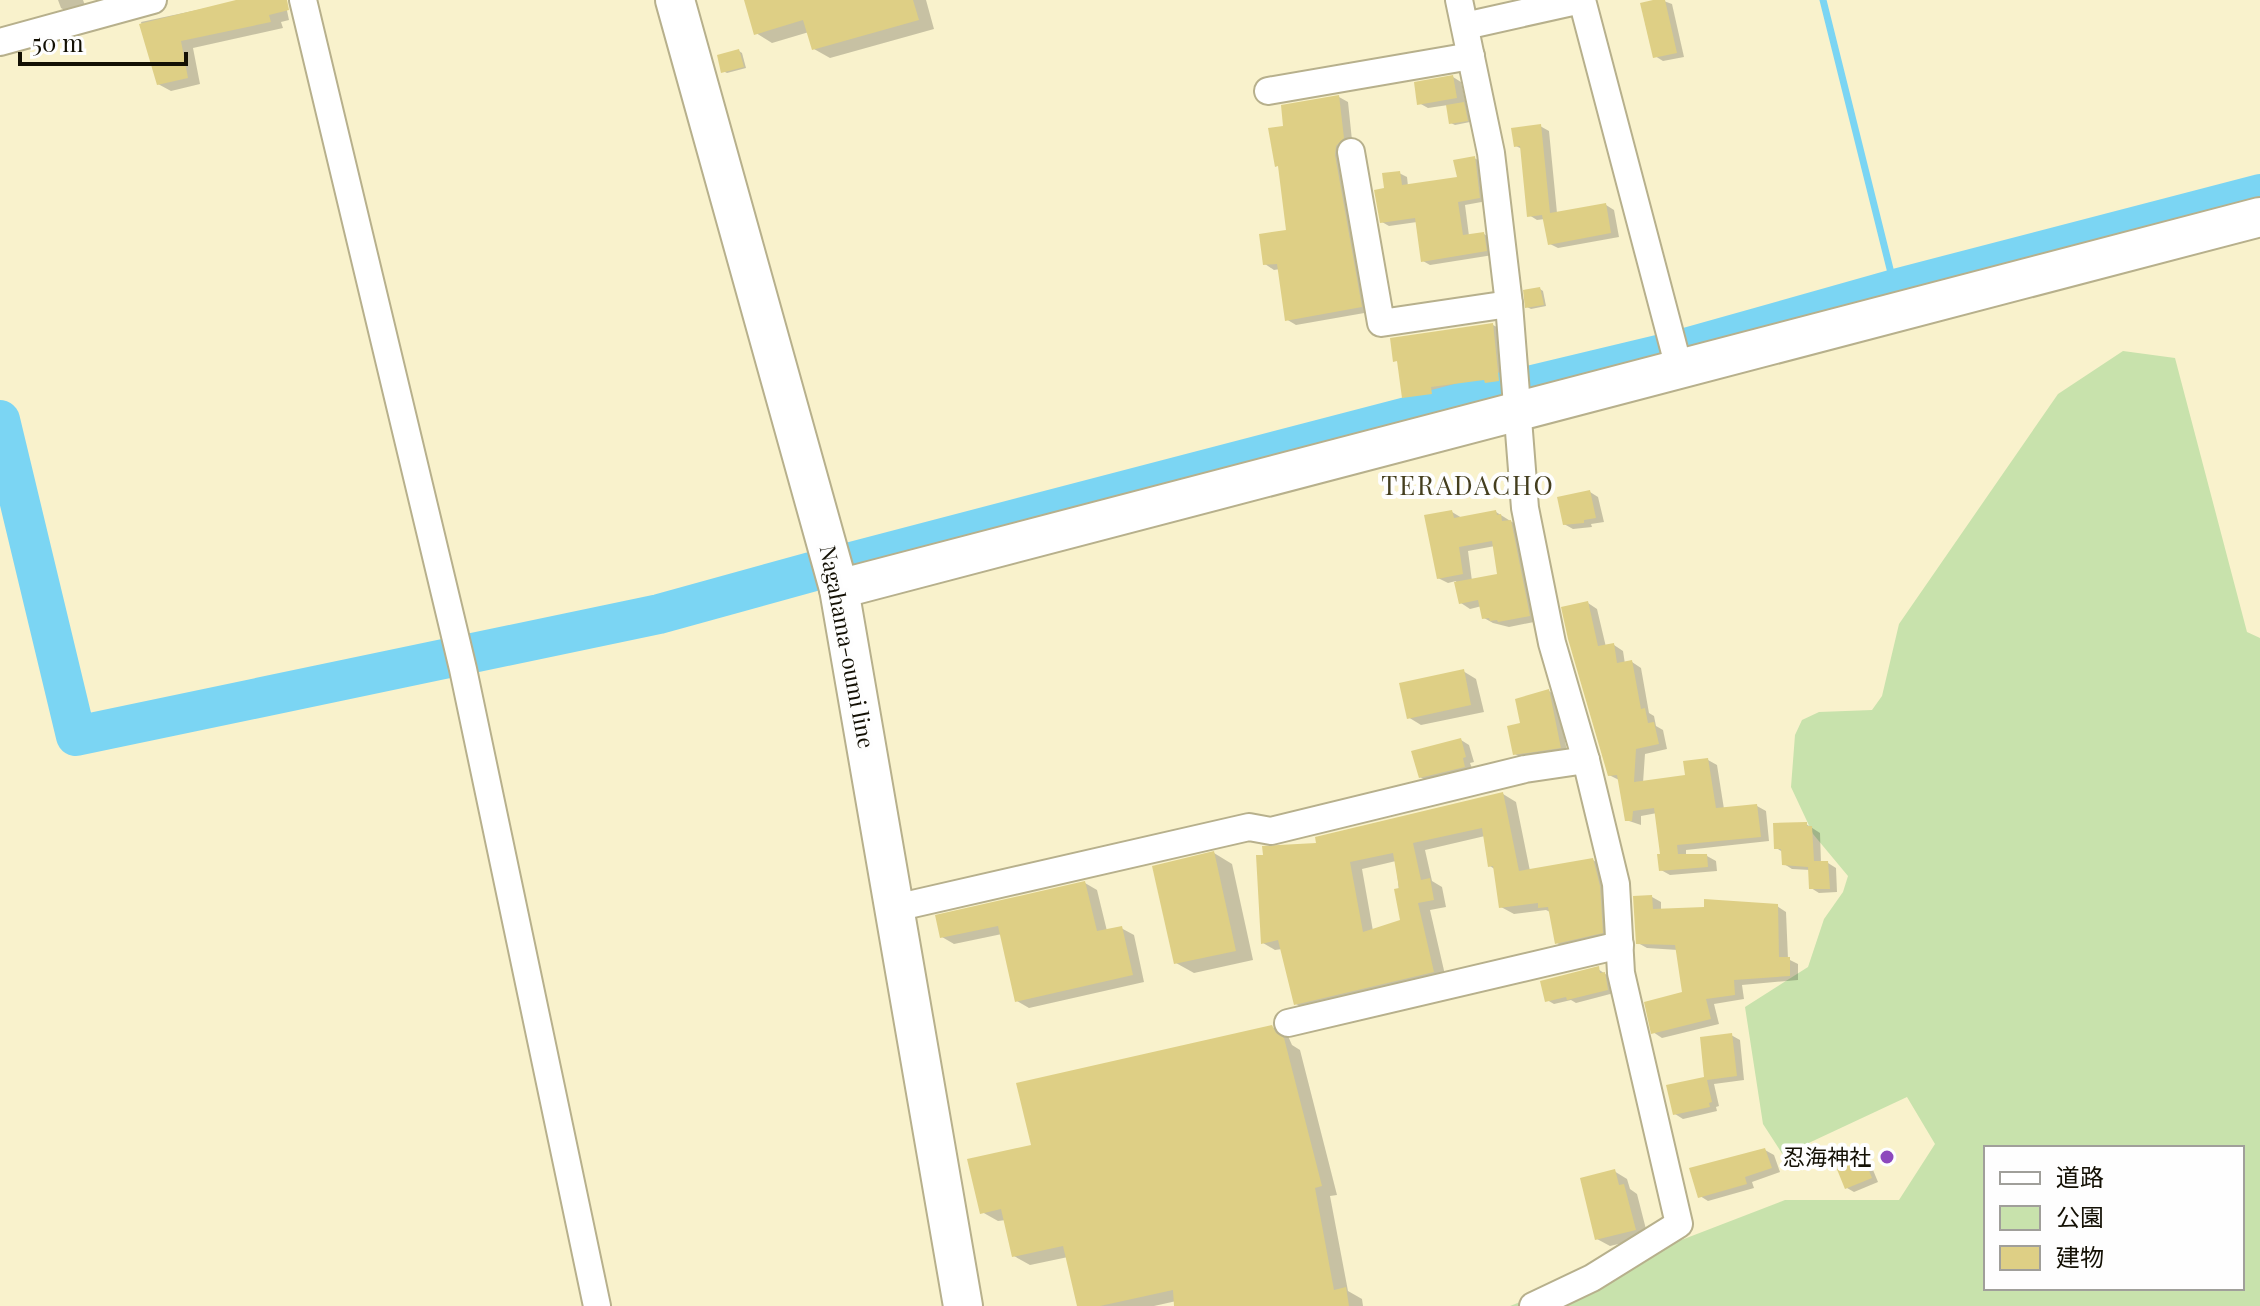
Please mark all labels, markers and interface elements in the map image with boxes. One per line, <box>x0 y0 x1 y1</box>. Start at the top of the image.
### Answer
scale bar <box>20 16 186 66</box>
text: 50 m <box>32 26 84 58</box>
district label: TERADACHO <box>1381 467 1555 502</box>
street label: Nagahama-oumi line <box>814 543 882 751</box>
place label: 忍海神社 <box>1783 1141 1871 1171</box>
legend <box>1984 1146 2244 1290</box>
marker: 忍海神社 <box>1878 1148 1896 1166</box>
text: 道路 <box>2056 1160 2104 1192</box>
text: 公園 <box>2056 1200 2104 1232</box>
text: 建物 <box>2056 1240 2104 1272</box>

